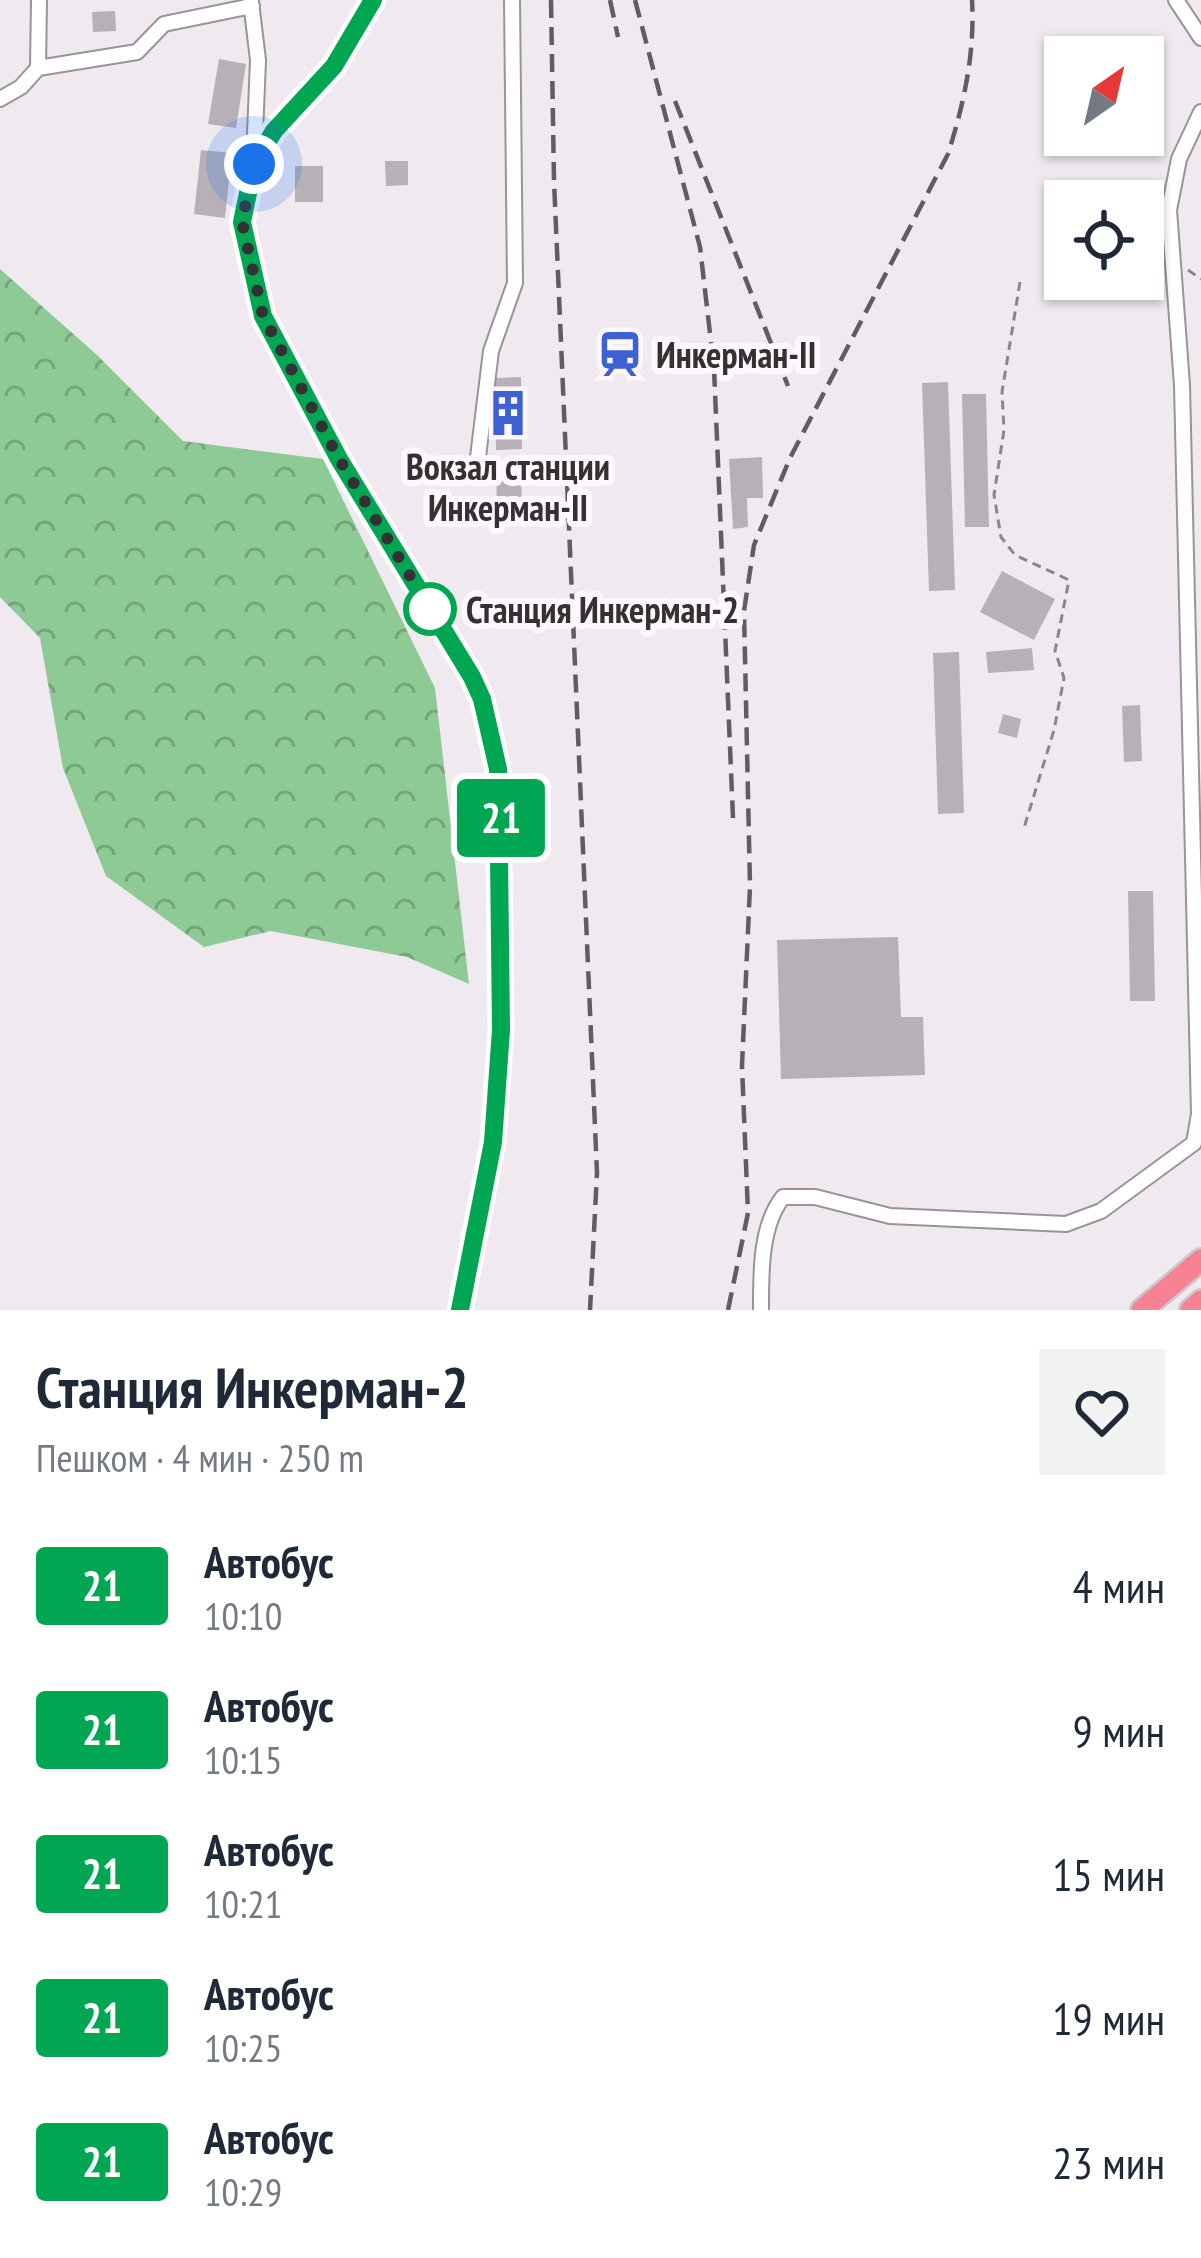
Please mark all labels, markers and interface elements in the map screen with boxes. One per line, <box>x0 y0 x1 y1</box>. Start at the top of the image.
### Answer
north arrow <box>1044 36 1164 156</box>
map controls <box>1044 36 1164 300</box>
your location <box>224 134 284 194</box>
button: locate <box>1044 180 1164 300</box>
station icon: Инкерман-II <box>595 329 645 379</box>
place label: Инкерман-II <box>656 331 816 378</box>
building icon: Вокзал станции Инкерман-II <box>483 388 533 438</box>
place label: Вокзал станции Инкерман-II <box>406 443 610 531</box>
marker: Станция Инкерман-2 <box>405 584 455 634</box>
place label: Станция Инкерман-2 <box>466 586 739 633</box>
line badge: 21 <box>447 779 555 857</box>
text: 21 <box>481 790 521 845</box>
button: heart <box>1039 1349 1165 1475</box>
text: Станция Инкерман-2 <box>36 1350 469 1424</box>
text: Пешком · 4 мин · 250 m <box>36 1432 364 1483</box>
text: Автобус <box>204 1532 334 1590</box>
text: 4 мин <box>1072 1557 1165 1615</box>
text: 21 <box>82 1558 122 1613</box>
text: 10:10 <box>204 1590 282 1641</box>
text: Автобус <box>204 1676 334 1734</box>
text: 9 мин <box>1072 1701 1165 1759</box>
text: 21 <box>82 1702 122 1757</box>
text: 10:15 <box>204 1734 282 1785</box>
text: Автобус <box>204 1820 334 1878</box>
text: 15 мин <box>1052 1845 1165 1903</box>
text: 21 <box>82 1846 122 1901</box>
text: 10:21 <box>204 1878 282 1929</box>
text: Автобус <box>204 1964 334 2022</box>
text: 19 мин <box>1052 1989 1165 2047</box>
text: 21 <box>82 1990 122 2045</box>
text: 10:25 <box>204 2022 282 2073</box>
text: Автобус <box>204 2108 334 2166</box>
text: 23 мин <box>1052 2133 1165 2191</box>
text: 21 <box>82 2134 122 2189</box>
text: 10:29 <box>204 2166 282 2217</box>

